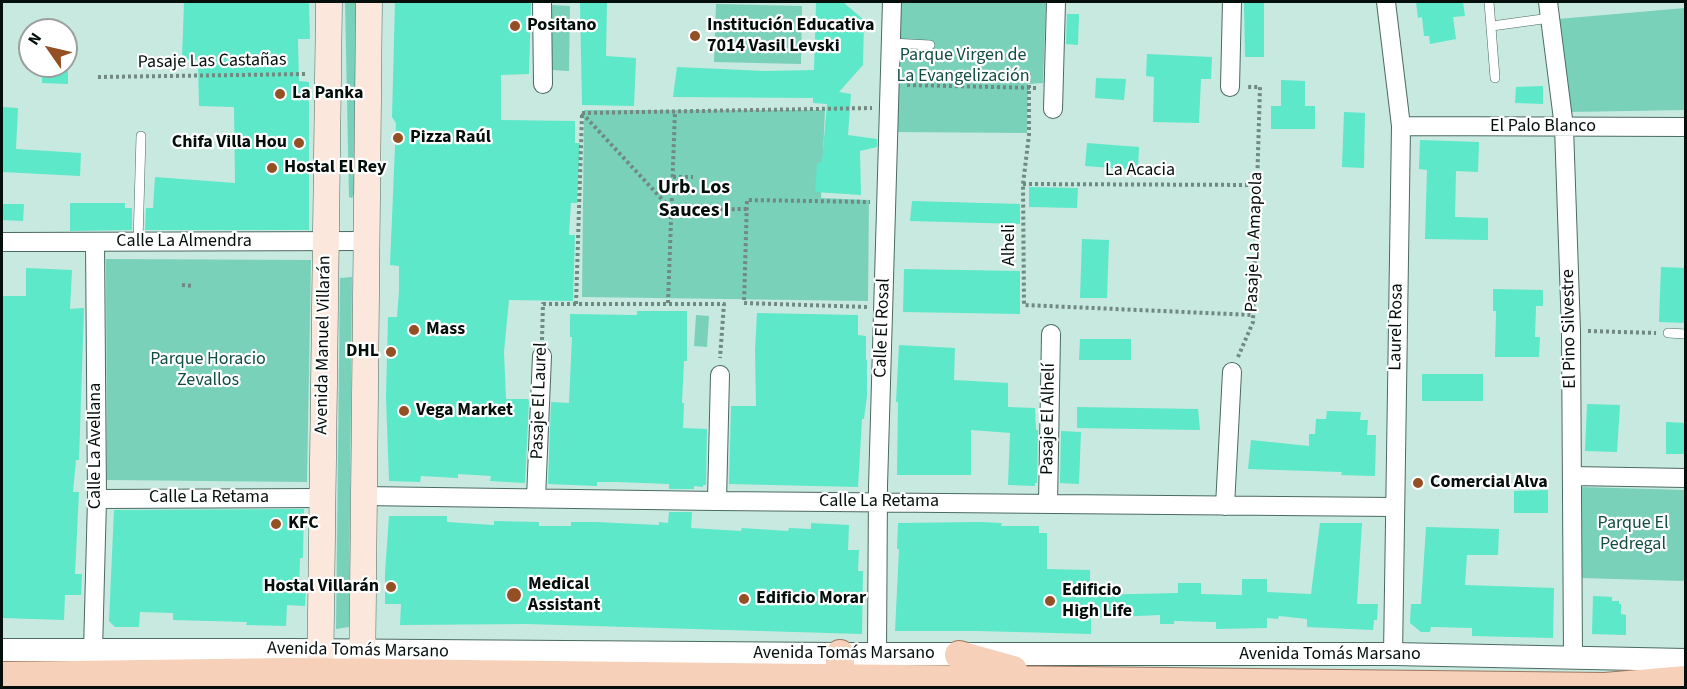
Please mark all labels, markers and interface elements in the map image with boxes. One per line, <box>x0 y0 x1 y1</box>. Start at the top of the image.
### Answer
place label: Positano <box>527 15 596 37</box>
place label: Institución Educativa 7014 Vasil Levski <box>707 15 875 57</box>
north arrow <box>18 18 78 78</box>
marker: Positano <box>508 19 522 33</box>
text: N <box>23 28 47 50</box>
marker: Institución Educativa 7014 Vasil Levski <box>688 29 702 43</box>
park label: Parque Virgen de La Evangelización <box>896 45 1030 88</box>
street label: Pasaje Las Castañas <box>137 50 287 74</box>
place label: La Panka <box>292 83 363 105</box>
marker: La Panka <box>273 87 287 101</box>
street label: El Palo Blanco <box>1490 116 1596 138</box>
place label: Pizza Raúl <box>410 127 491 149</box>
marker: Pizza Raúl <box>391 131 405 145</box>
place label: Chifa Villa Hou <box>172 132 287 154</box>
marker: Chifa Villa Hou <box>292 136 306 150</box>
place label: Hostal El Rey <box>284 157 386 179</box>
street label: La Acacia <box>1105 160 1175 182</box>
marker: Hostal El Rey <box>265 161 279 175</box>
street label: Pasaje La Amapola <box>1242 171 1268 313</box>
district label: Urb. Los Sauces I <box>658 177 730 224</box>
street label: Alheli <box>999 224 1021 266</box>
street label: Calle La Almendra <box>116 231 252 253</box>
street label: Avenida Manuel Villarán <box>312 255 336 435</box>
street label: El Pino Silvestre <box>1558 269 1582 389</box>
street label: Calle El Rosal <box>870 278 896 378</box>
street label: Laurel Rosa <box>1385 283 1409 371</box>
place label: Mass <box>426 319 465 341</box>
marker: Mass <box>407 323 421 337</box>
place label: DHL <box>346 341 379 363</box>
street label: Pasaje El Laurel <box>527 342 553 460</box>
marker: DHL <box>384 345 398 359</box>
park label: Parque Horacio Zevallos <box>150 349 266 392</box>
street label: Pasaje El Alhelí <box>1037 363 1061 475</box>
street label: Calle La Avellana <box>85 383 107 509</box>
place label: Vega Market <box>416 400 513 422</box>
marker: Vega Market <box>397 404 411 418</box>
place label: Comercial Alva <box>1430 472 1548 494</box>
marker: Comercial Alva <box>1411 476 1425 490</box>
street label: Calle La Retama <box>149 487 269 509</box>
street label: Calle La Retama <box>819 491 939 513</box>
place label: KFC <box>288 513 319 535</box>
park label: Parque El Pedregal <box>1598 513 1668 556</box>
marker: KFC <box>269 517 283 531</box>
place label: Medical Assistant <box>528 574 600 616</box>
place label: Hostal Villarán <box>263 576 379 598</box>
marker: Hostal Villarán <box>384 580 398 594</box>
place label: Edificio High Life <box>1062 580 1132 622</box>
marker: Medical Assistant <box>505 586 523 604</box>
place label: Edificio Morar <box>756 588 866 610</box>
marker: Edificio Morar <box>737 592 751 606</box>
marker: Edificio High Life <box>1043 594 1057 608</box>
street label: Avenida Tomás Marsano <box>267 639 449 663</box>
street label: Avenida Tomás Marsano <box>753 643 935 665</box>
street label: Avenida Tomás Marsano <box>1239 644 1421 666</box>

